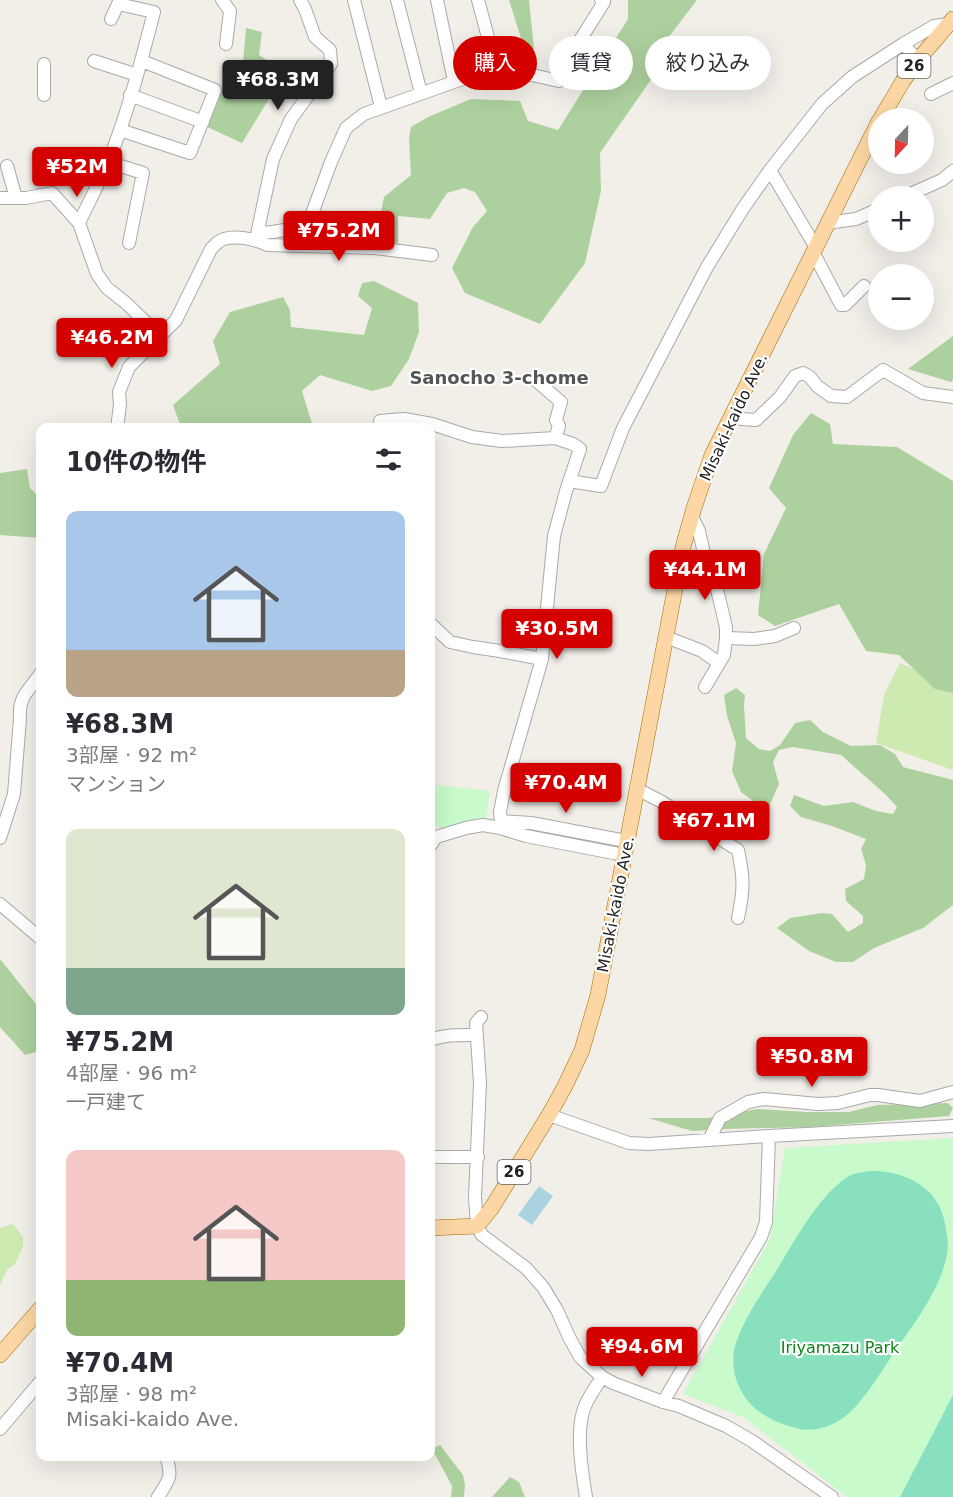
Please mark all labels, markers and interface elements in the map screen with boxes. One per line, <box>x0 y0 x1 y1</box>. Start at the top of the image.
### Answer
chip: 購入 <box>453 36 537 90</box>
chip: 賃貸 <box>549 36 633 90</box>
chip: 絞り込み <box>645 36 771 90</box>
road number: 26 <box>898 54 930 78</box>
pin: ¥68.3M <box>229 60 327 111</box>
text: ¥68.3M <box>236 67 320 91</box>
north arrow <box>868 108 934 174</box>
map controls <box>868 108 934 330</box>
pin: ¥52M <box>41 147 113 198</box>
text: ¥52M <box>46 154 108 178</box>
button: + <box>868 186 934 252</box>
pin: ¥75.2M <box>290 211 388 262</box>
text: ¥75.2M <box>297 218 381 242</box>
button: − <box>868 264 934 330</box>
pin: ¥46.2M <box>63 318 161 369</box>
text: ¥46.2M <box>70 325 154 349</box>
street label: Misaki-kaido Ave. <box>696 350 771 484</box>
district label: Sanocho 3-chome <box>409 367 589 388</box>
icon: filters <box>372 443 405 476</box>
text: 10件の物件 <box>66 447 206 477</box>
icon: home <box>182 550 290 658</box>
pin: ¥44.1M <box>656 550 754 601</box>
text: ¥44.1M <box>663 557 747 581</box>
pin: ¥30.5M <box>508 609 606 660</box>
text: ¥30.5M <box>515 616 599 640</box>
text: ¥68.3M <box>66 709 174 739</box>
text: 3部屋 · 92 m² <box>66 743 197 767</box>
pin: ¥70.4M <box>517 763 615 814</box>
text: ¥70.4M <box>524 770 608 794</box>
text: マンション <box>66 772 166 796</box>
pin: ¥67.1M <box>665 801 763 852</box>
text: ¥67.1M <box>672 808 756 832</box>
street label: Misaki-kaido Ave. <box>593 834 638 974</box>
icon: home <box>182 868 290 976</box>
text: ¥75.2M <box>66 1027 174 1057</box>
pin: ¥50.8M <box>763 1037 861 1088</box>
text: ¥50.8M <box>770 1044 854 1068</box>
text: 4部屋 · 96 m² <box>66 1061 197 1085</box>
text: 一戸建て <box>66 1090 146 1114</box>
road number: 26 <box>498 1160 530 1184</box>
icon: home <box>182 1189 290 1297</box>
pin: ¥94.6M <box>593 1327 691 1378</box>
text: ¥94.6M <box>600 1334 684 1358</box>
park label: Iriyamazu Park <box>781 1338 900 1357</box>
text: ¥70.4M <box>66 1348 174 1378</box>
text: 3部屋 · 98 m² <box>66 1382 197 1406</box>
text: Misaki-kaido Ave. <box>66 1407 239 1431</box>

